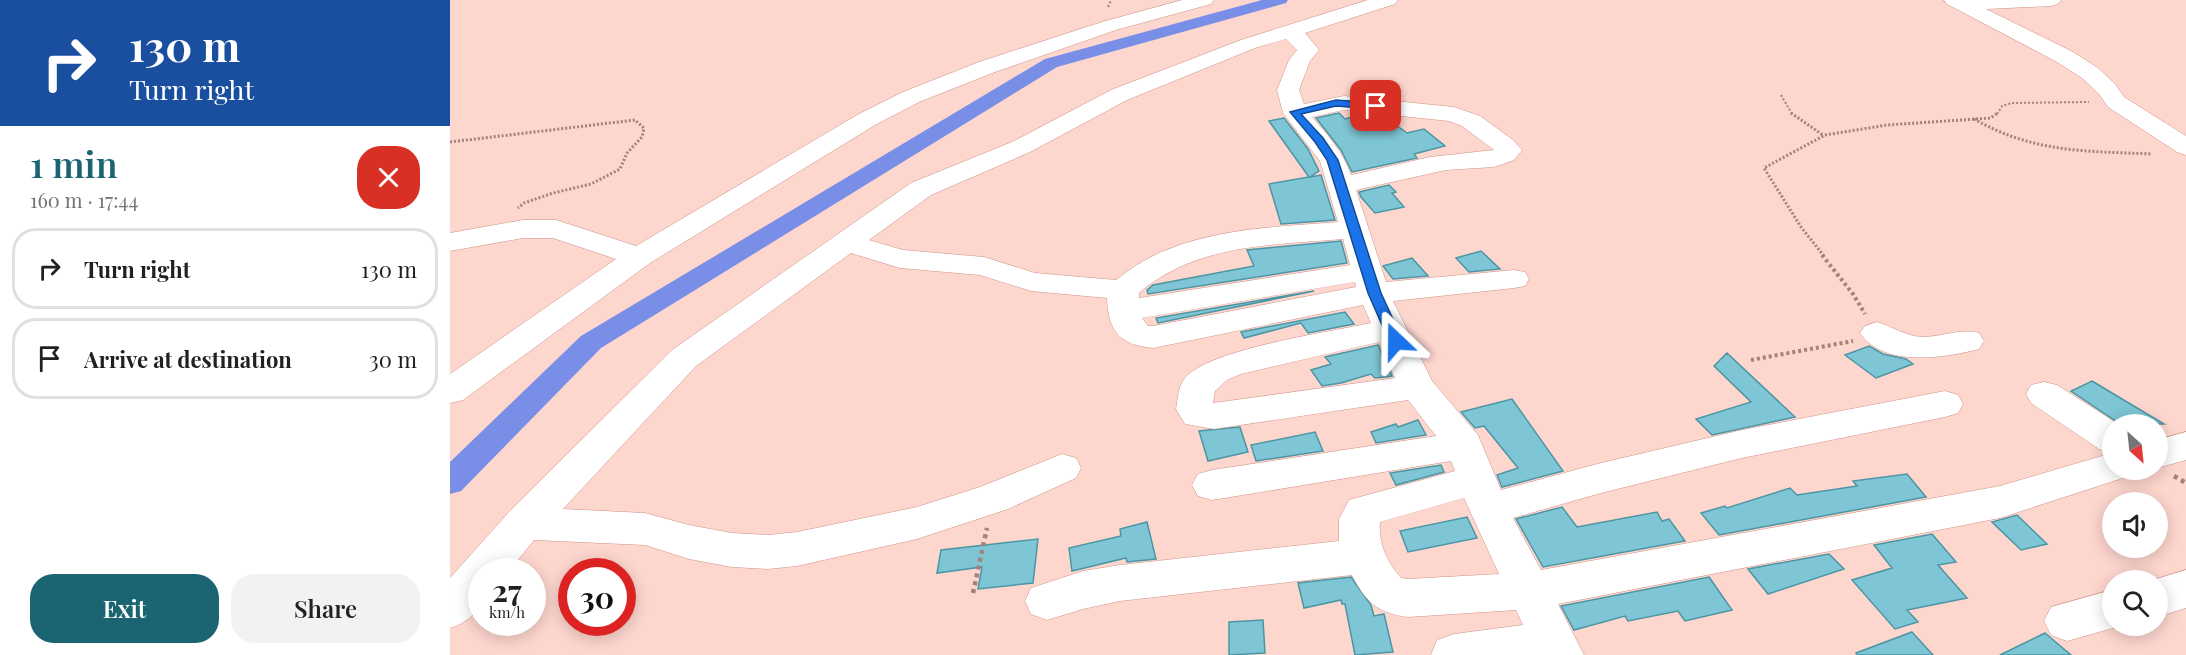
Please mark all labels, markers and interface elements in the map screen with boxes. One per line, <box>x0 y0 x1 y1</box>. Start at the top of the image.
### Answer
text: 130 m <box>129 17 240 73</box>
icon: right <box>30 24 108 102</box>
text: Turn right <box>129 71 254 107</box>
pin <box>1350 80 1401 131</box>
icon: arrive <box>1359 89 1392 122</box>
text: 1 min <box>30 139 118 187</box>
button: close <box>357 146 420 209</box>
text: 160 m · 17:44 <box>30 186 138 213</box>
icon: right <box>33 252 66 285</box>
text: Turn right <box>84 254 190 284</box>
text: 130 m <box>361 254 417 284</box>
position arrow <box>1364 309 1428 373</box>
icon: arrive <box>33 342 66 375</box>
text: Arrive at destination <box>84 344 292 374</box>
text: 30 m <box>369 344 417 374</box>
north arrow <box>2102 414 2168 480</box>
map controls <box>2102 414 2168 636</box>
button: sound <box>2102 492 2168 558</box>
speed limit sign: 30 <box>558 558 636 636</box>
text: 27 <box>492 570 522 610</box>
button: search <box>2102 570 2168 636</box>
button: Exit <box>30 574 219 643</box>
button: Share <box>231 574 420 643</box>
text: km/h <box>489 602 525 622</box>

